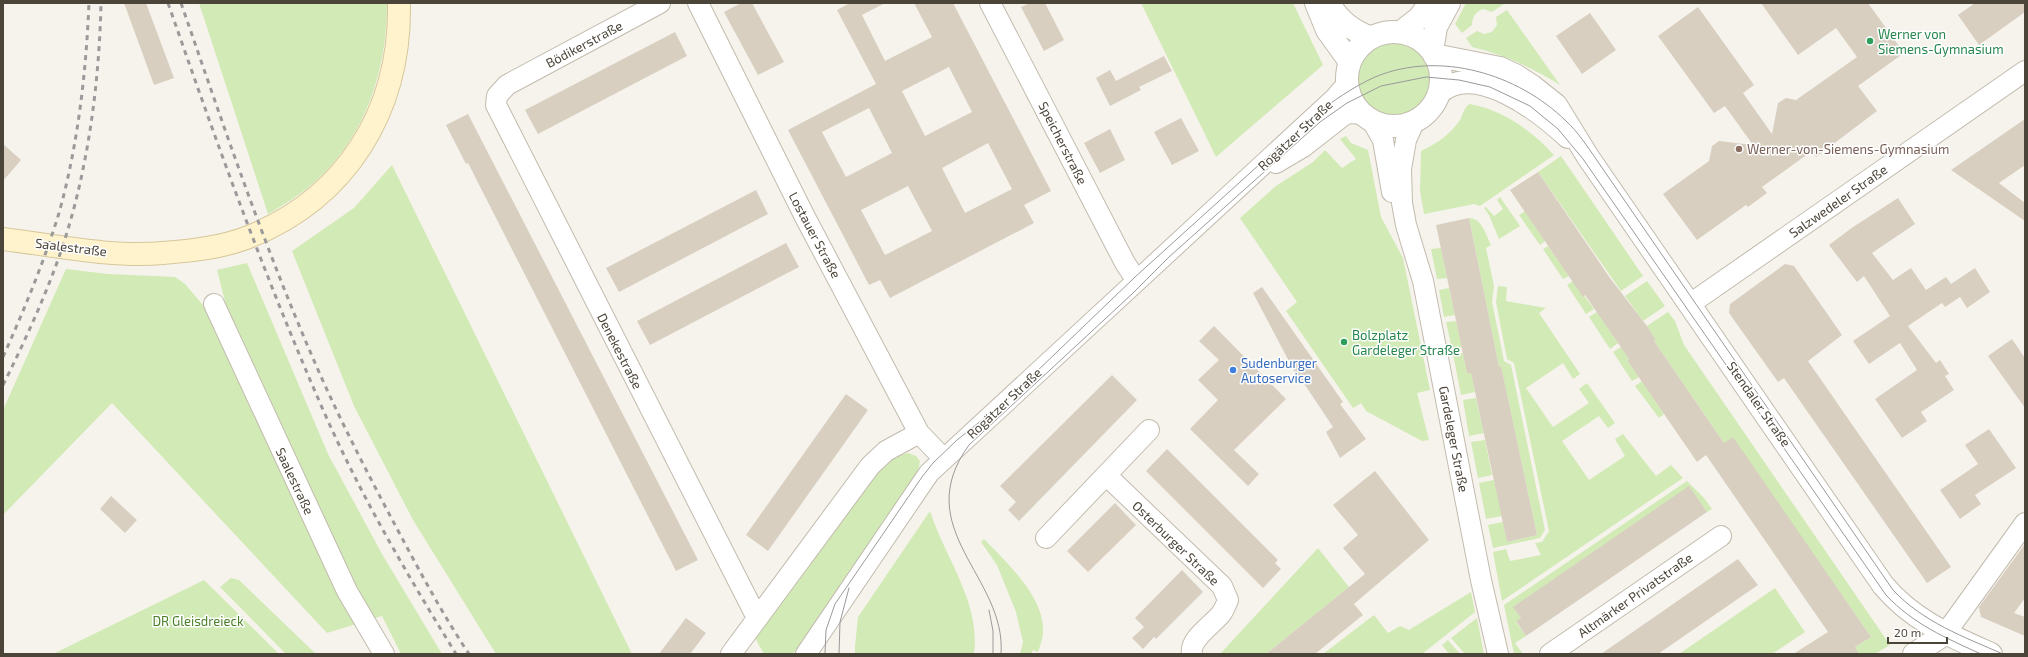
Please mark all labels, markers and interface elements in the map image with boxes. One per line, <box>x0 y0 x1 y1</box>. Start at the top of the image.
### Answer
street label: Bödikerstraße <box>543 17 625 71</box>
place label: Werner von Siemens-Gymnasium <box>1878 26 2004 57</box>
marker: Werner von Siemens-Gymnasium <box>1865 36 1875 46</box>
street label: Rogätzer Straße <box>1254 96 1336 174</box>
street label: Speicherstraße <box>1035 99 1091 187</box>
place label: Werner-von-Siemens-Gymnasium <box>1747 141 1949 157</box>
marker: Werner-von-Siemens-Gymnasium <box>1734 144 1744 154</box>
street label: Salzwedeler Straße <box>1786 161 1890 241</box>
street label: Lostauer Straße <box>786 189 844 281</box>
street label: Saalestraße <box>34 235 108 259</box>
street label: Denekestraße <box>594 310 646 392</box>
place label: Bolzplatz Gardeleger Straße <box>1352 327 1460 358</box>
marker: Bolzplatz Gardeleger Straße <box>1339 337 1349 347</box>
place label: Sudenburger Autoservice <box>1241 355 1317 386</box>
street label: Stendaler Straße <box>1724 358 1794 450</box>
street label: Rogätzer Straße <box>963 364 1045 442</box>
marker: Sudenburger Autoservice <box>1228 365 1238 375</box>
street label: Gardeleger Straße <box>1436 384 1472 494</box>
street label: Saalestraße <box>273 445 317 517</box>
street label: Osterburger Straße <box>1129 497 1223 589</box>
street label: Altmärker Privatstraße <box>1575 549 1695 641</box>
park label: DR Gleisdreieck <box>152 613 244 629</box>
scale bar <box>1888 619 1947 645</box>
text: 20 m <box>1894 625 1921 639</box>

